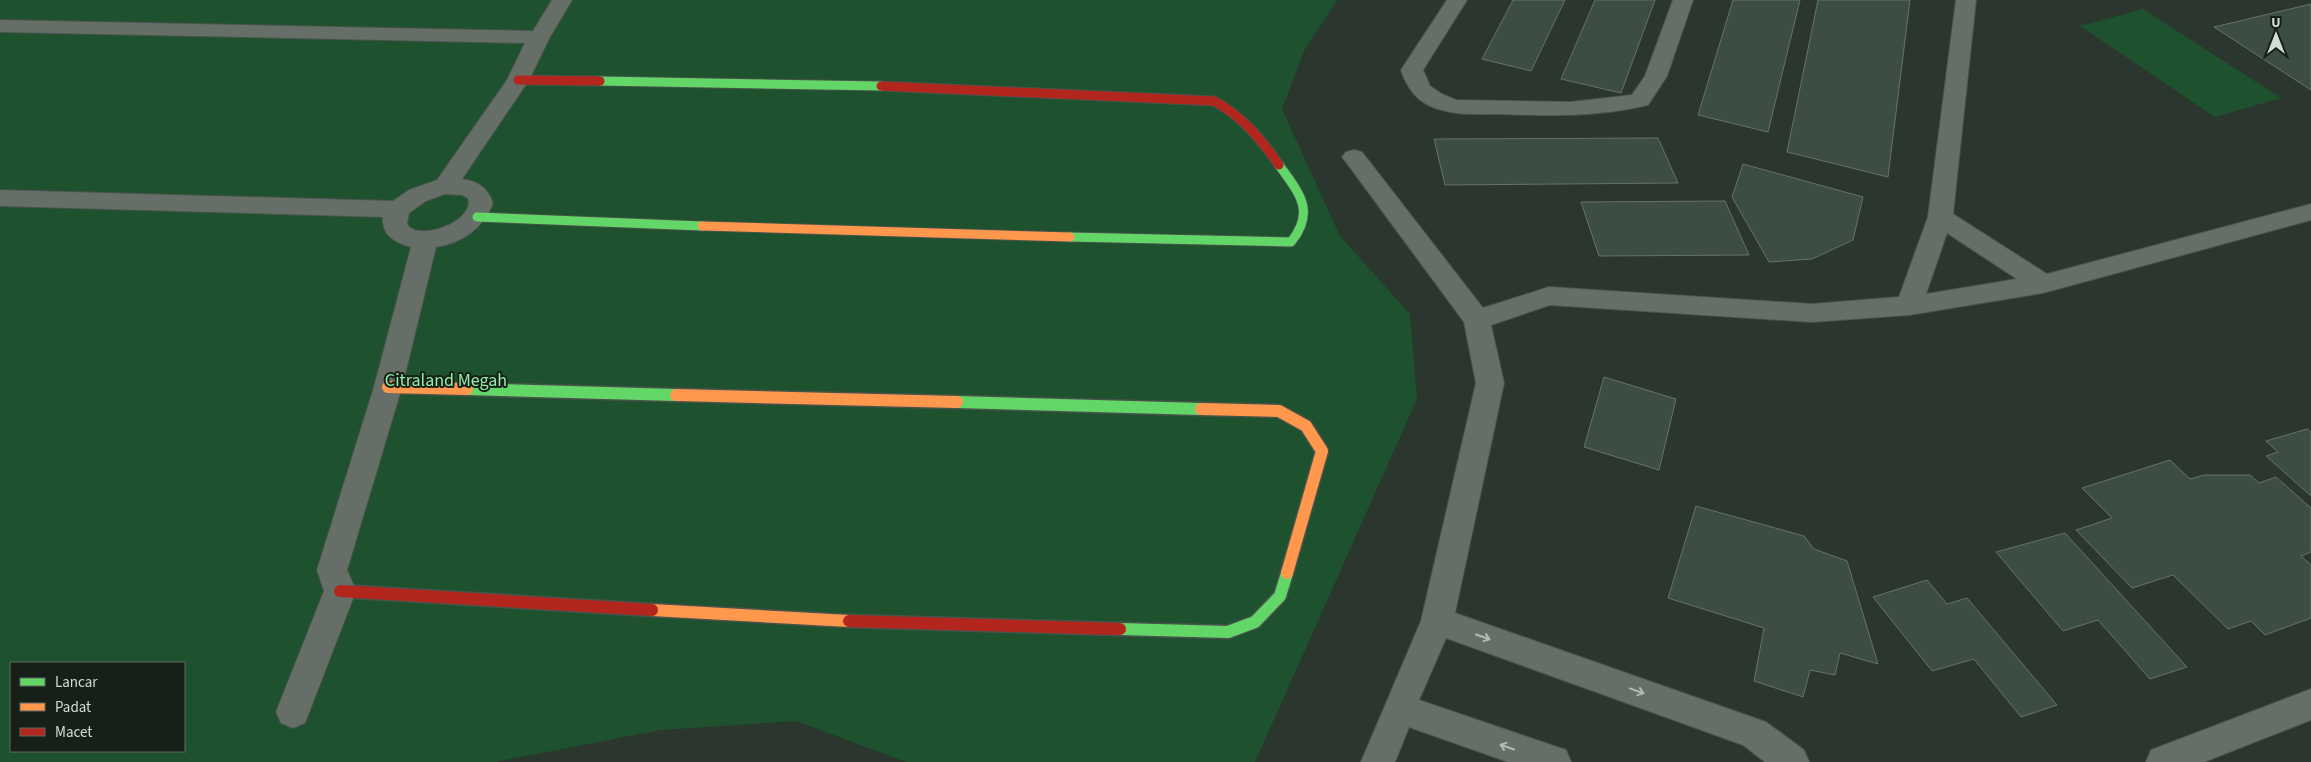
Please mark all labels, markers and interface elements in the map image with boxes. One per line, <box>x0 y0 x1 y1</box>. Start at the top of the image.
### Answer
north arrow <box>2251 10 2301 60</box>
text: U <box>2271 13 2281 33</box>
park label: Citraland Megah <box>385 368 507 393</box>
one-way arrow <box>1475 632 1491 642</box>
legend <box>10 662 185 752</box>
text: Lancar <box>55 672 98 693</box>
one-way arrow <box>1628 687 1644 696</box>
text: Padat <box>55 697 91 718</box>
text: Macet <box>55 722 92 743</box>
one-way arrow <box>1500 741 1516 751</box>

